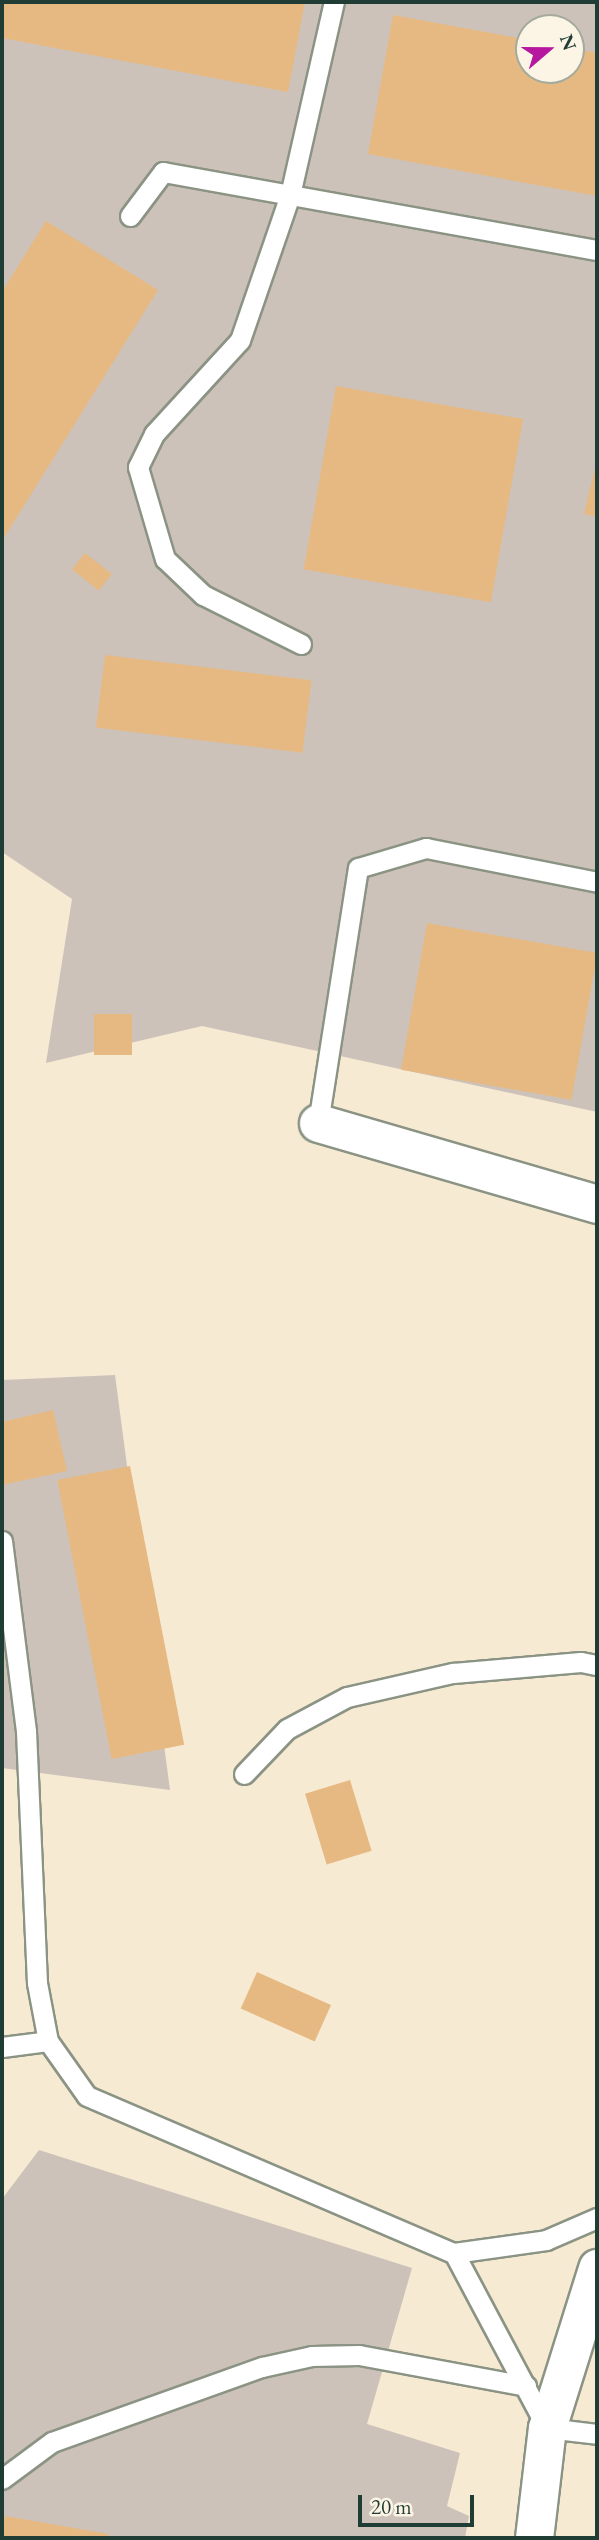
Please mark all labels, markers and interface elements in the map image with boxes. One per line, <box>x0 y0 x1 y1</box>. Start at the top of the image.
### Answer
north arrow <box>515 14 585 84</box>
text: N <box>554 31 583 54</box>
scale bar <box>361 2480 476 2524</box>
text: 20 m <box>371 2493 412 2520</box>

